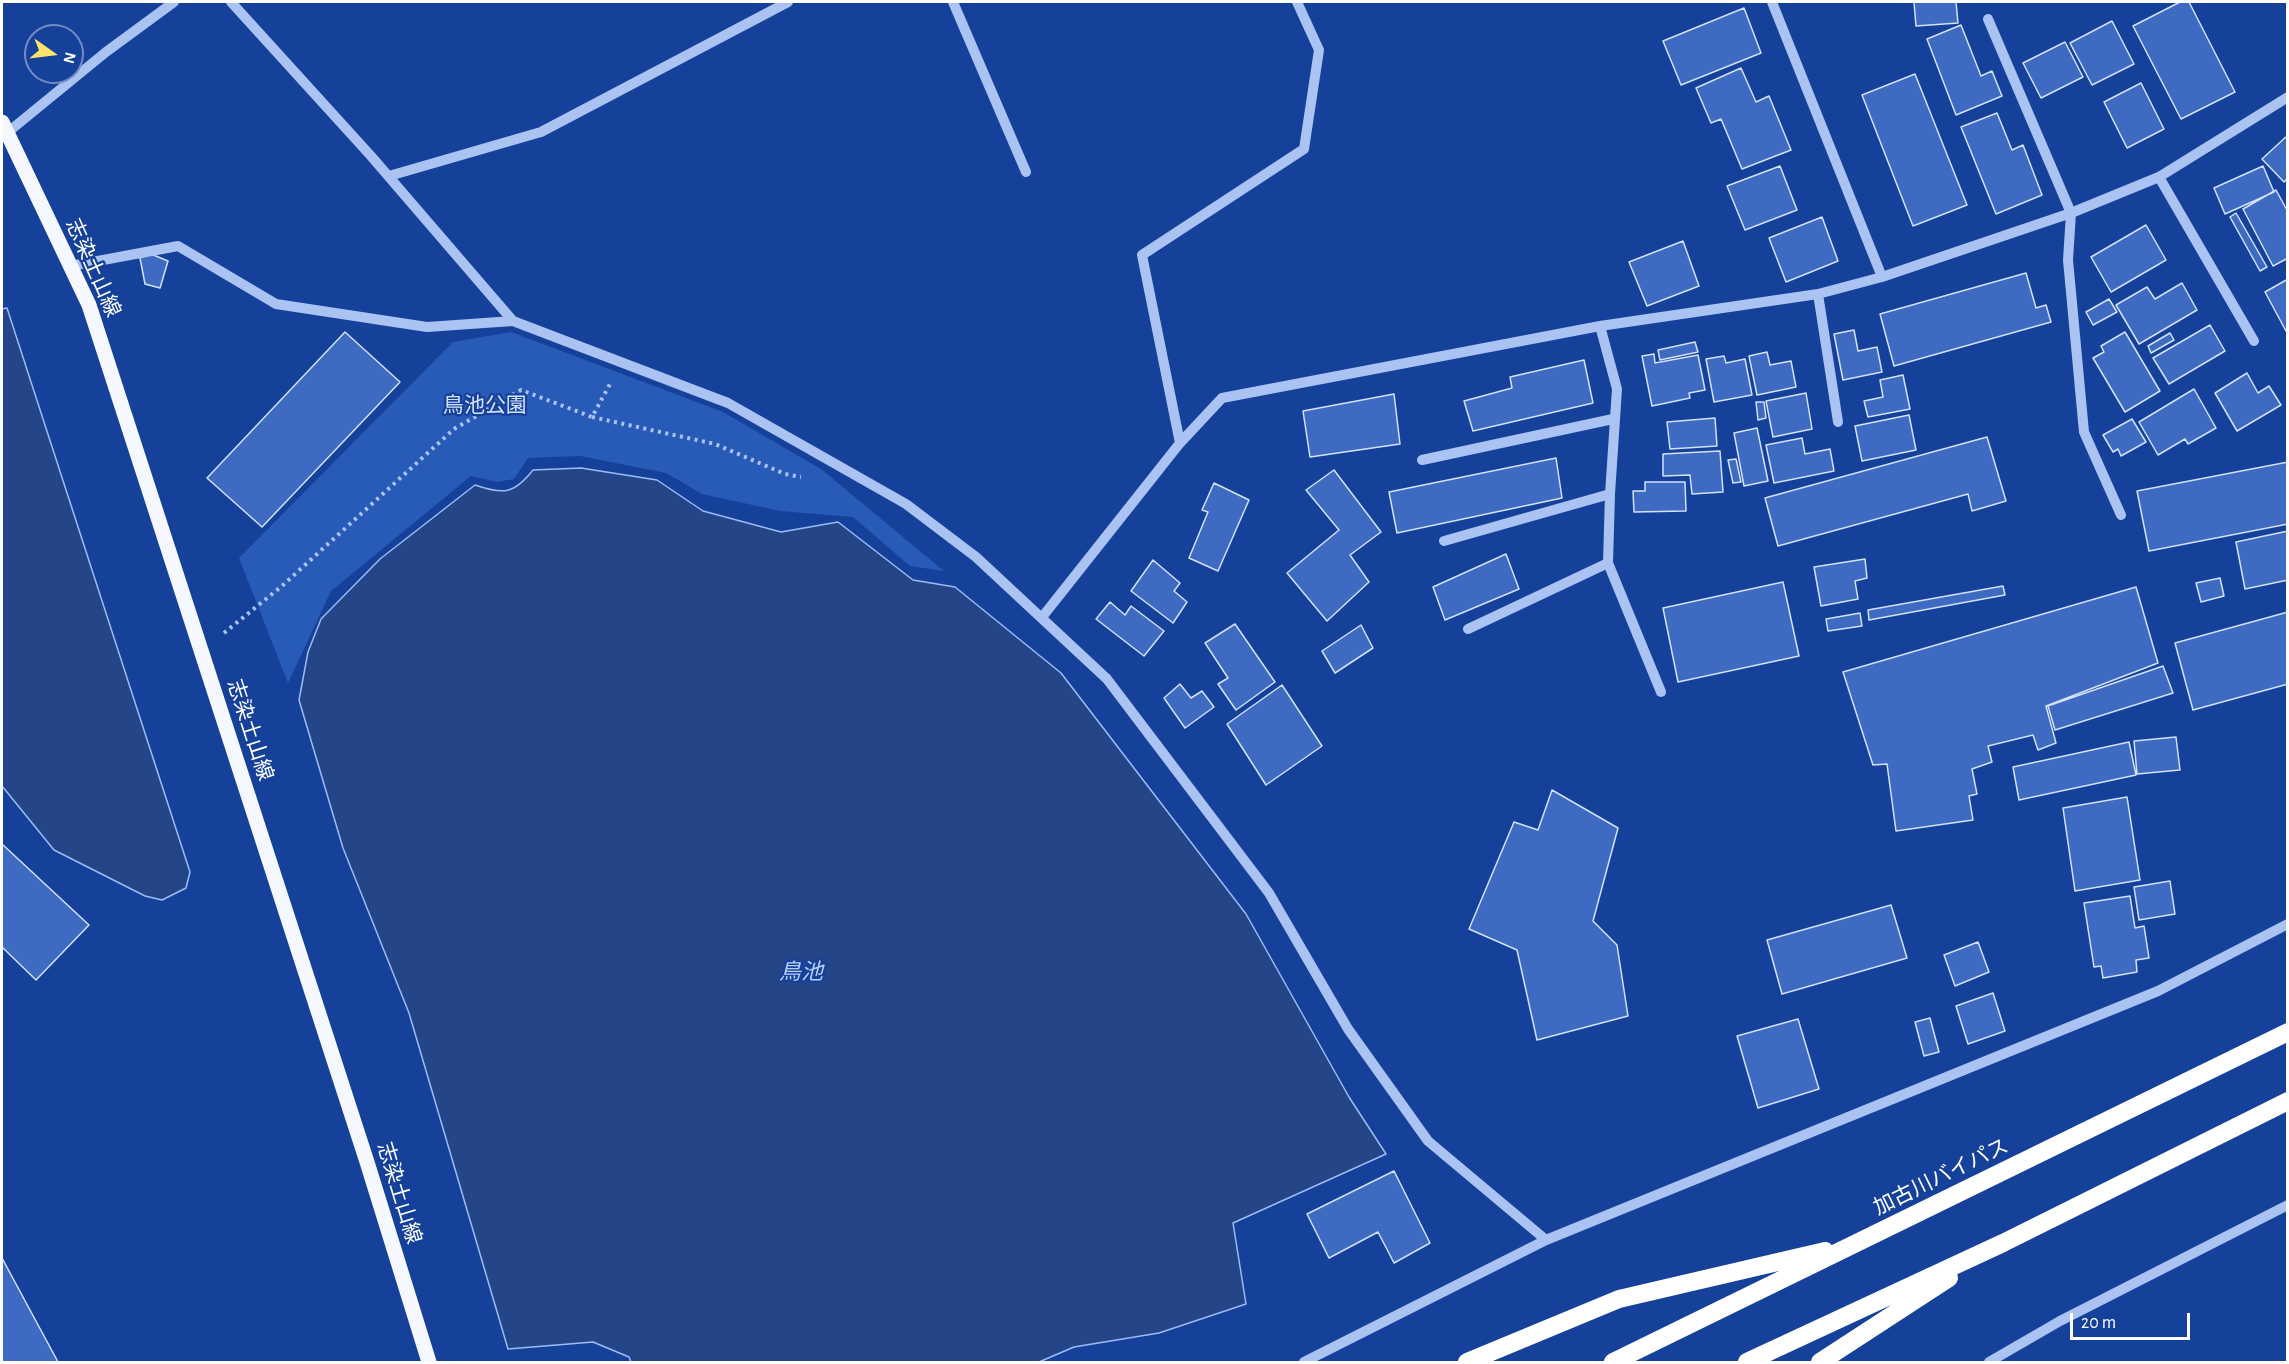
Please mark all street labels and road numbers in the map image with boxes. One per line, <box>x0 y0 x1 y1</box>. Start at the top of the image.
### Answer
street label: 志染土山線 <box>60 215 126 321</box>
street label: 志染土山線 <box>222 676 278 784</box>
street label: 加古川バイパス <box>1869 1133 2013 1221</box>
street label: 志染土山線 <box>372 1139 426 1247</box>

